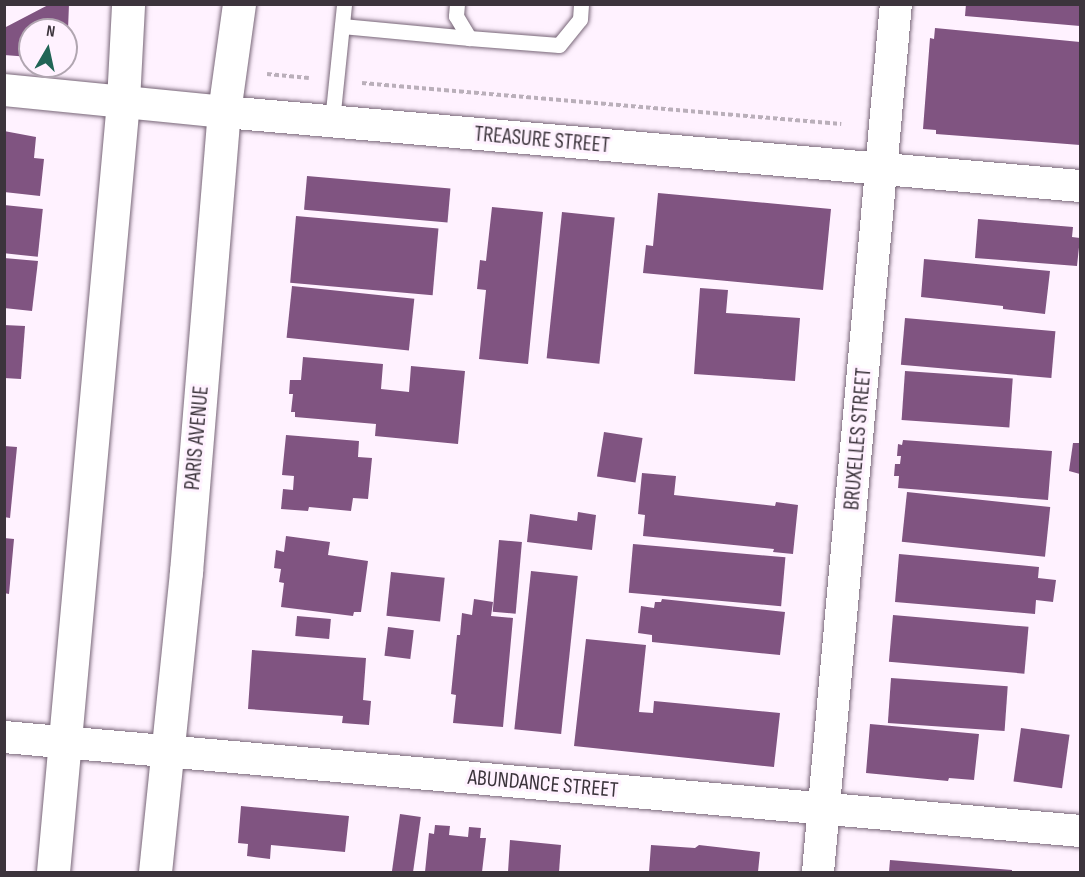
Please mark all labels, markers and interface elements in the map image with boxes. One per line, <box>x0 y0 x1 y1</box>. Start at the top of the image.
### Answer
north arrow <box>18 18 78 78</box>
text: N <box>45 22 56 42</box>
street label: TREASURE STREET <box>473 121 611 159</box>
street label: BRUXELLES STREET <box>839 367 877 511</box>
street label: PARIS AVENUE <box>179 385 215 491</box>
street label: ABUNDANCE STREET <box>467 764 619 804</box>

